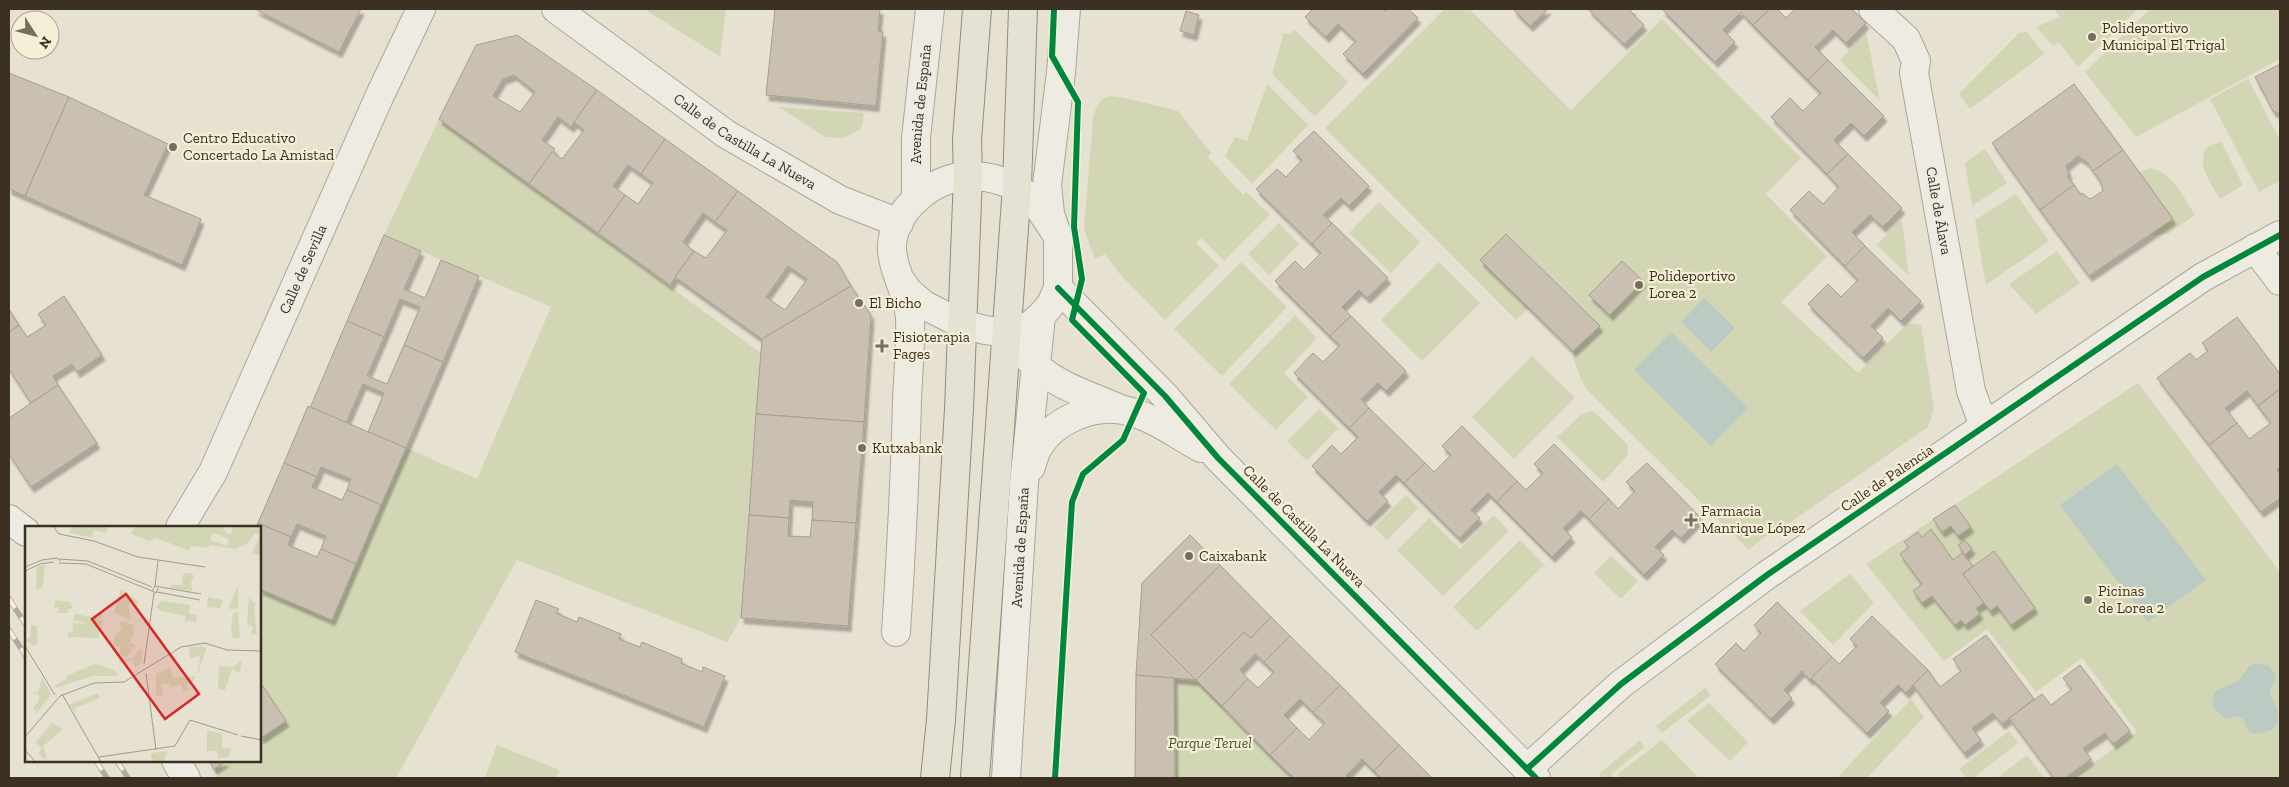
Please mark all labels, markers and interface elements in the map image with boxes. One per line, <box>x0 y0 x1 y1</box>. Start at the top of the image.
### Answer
north arrow <box>10 10 60 60</box>
place label: Polideportivo Municipal El Trigal <box>2102 19 2225 54</box>
marker: Polideportivo Municipal El Trigal <box>2086 31 2098 43</box>
text: N <box>35 33 55 52</box>
street label: Avenida de España <box>907 43 935 164</box>
street label: Calle de Castilla La Nueva <box>670 89 820 193</box>
place label: Centro Educativo Concertado La Amistad <box>183 129 335 164</box>
marker: Centro Educativo Concertado La Amistad <box>167 141 179 153</box>
street label: Calle de Álava <box>1922 165 1955 256</box>
street label: Calle de Sevilla <box>275 222 331 317</box>
place label: Polideportivo Lorea 2 <box>1649 267 1736 302</box>
marker: Polideportivo Lorea 2 <box>1633 279 1645 291</box>
place label: El Bicho <box>869 294 922 312</box>
marker: El Bicho <box>853 297 865 309</box>
place label: Fisioterapia Fages <box>893 328 970 363</box>
marker: Fisioterapia Fages <box>875 339 889 353</box>
place label: Kutxabank <box>872 439 942 457</box>
street label: Calle de Palencia <box>1837 440 1937 516</box>
marker: Kutxabank <box>856 442 868 454</box>
street label: Calle de Castilla La Nueva <box>1239 461 1369 591</box>
street label: Avenida de España <box>1007 487 1033 608</box>
place label: Farmacia Manrique López <box>1701 502 1805 537</box>
marker: Farmacia Manrique López <box>1685 514 1697 526</box>
inset map <box>25 526 261 762</box>
place label: Caixabank <box>1199 547 1267 565</box>
marker: Caixabank <box>1183 550 1195 562</box>
place label: Picinas de Lorea 2 <box>2098 582 2165 617</box>
marker: Picinas de Lorea 2 <box>2082 594 2094 606</box>
park label: Parque Teruel <box>1168 734 1252 752</box>

